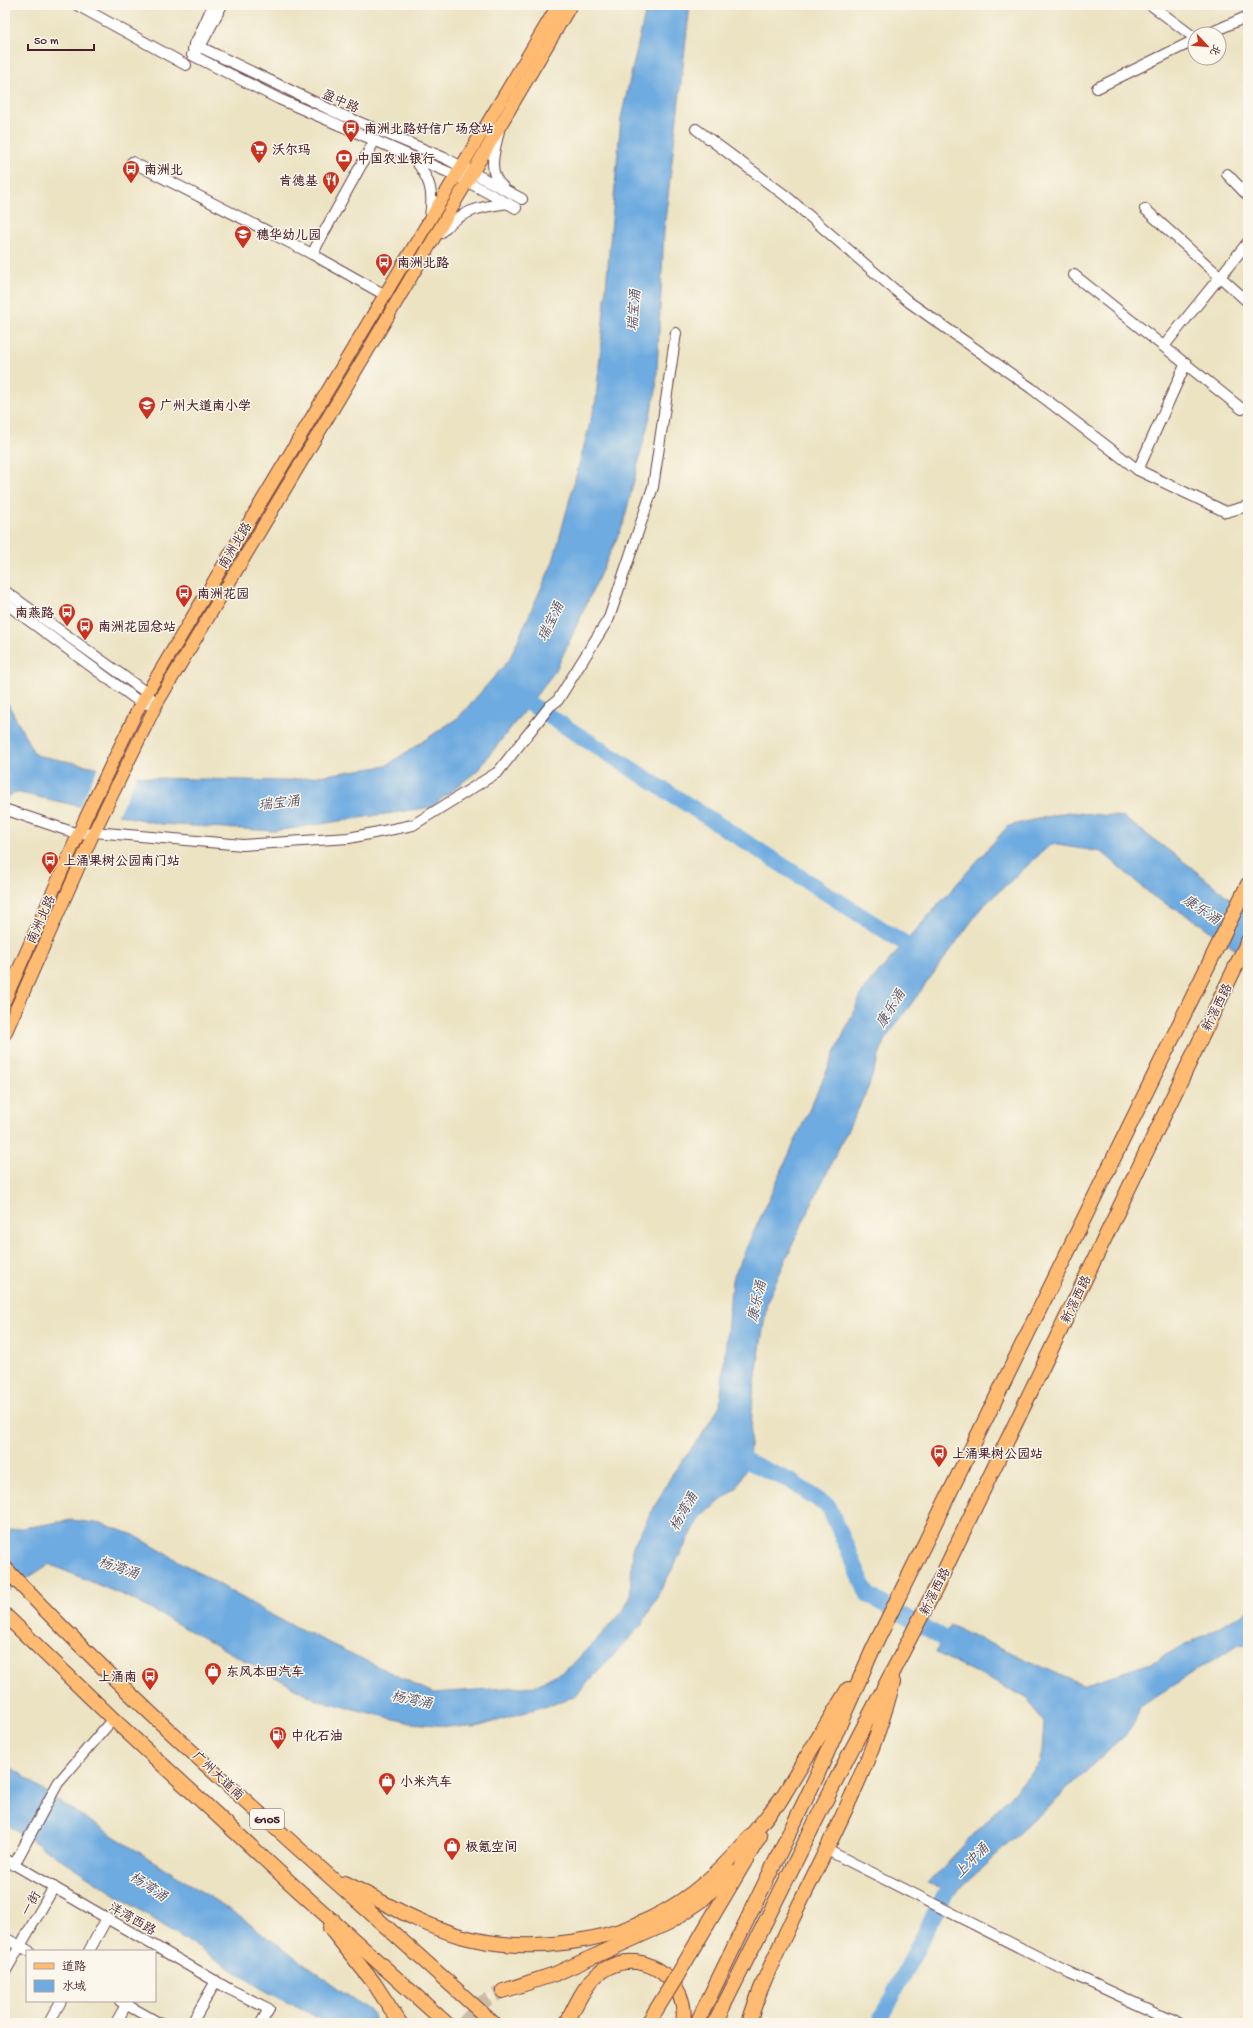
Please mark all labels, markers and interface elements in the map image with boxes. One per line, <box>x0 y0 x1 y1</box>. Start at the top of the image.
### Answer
scale bar <box>28 26 94 52</box>
north arrow <box>1187 26 1227 66</box>
text: 50 m <box>34 35 59 49</box>
text: 北 <box>1206 42 1222 57</box>
street label: 盈中路 <box>319 87 361 117</box>
bus stop icon: 南洲北路好信广场总站 <box>341 118 361 143</box>
place label: 南洲北路好信广场总站 <box>364 122 494 138</box>
supermarket icon: 沃尔玛 <box>249 139 269 164</box>
place label: 沃尔玛 <box>272 143 311 159</box>
bank icon: 中国农业银行 <box>334 148 354 173</box>
place label: 中国农业银行 <box>357 152 435 168</box>
bus stop icon: 南洲北 <box>121 159 141 184</box>
place label: 南洲北 <box>144 163 183 179</box>
restaurant icon: 肯德基 <box>321 170 341 195</box>
place label: 肯德基 <box>279 173 318 190</box>
school or university icon: 穗华幼儿园 <box>233 224 253 249</box>
place label: 穗华幼儿园 <box>256 228 321 244</box>
bus stop icon: 南洲北路 <box>374 252 394 277</box>
place label: 南洲北路 <box>397 256 449 272</box>
water label: 瑞宝涌 <box>624 287 646 332</box>
school or university icon: 广州大道南小学 <box>137 395 157 420</box>
place label: 广州大道南小学 <box>160 399 251 415</box>
street label: 南洲北路 <box>215 520 256 572</box>
bus stop icon: 南洲花园 <box>174 583 194 608</box>
place label: 南洲花园 <box>197 587 249 603</box>
water label: 瑞宝涌 <box>535 598 570 645</box>
bus stop icon: 南燕路 <box>57 602 77 627</box>
place label: 南燕路 <box>15 606 54 622</box>
bus stop icon: 南洲花园总站 <box>75 616 95 641</box>
place label: 南洲花园总站 <box>98 620 176 636</box>
water label: 瑞宝涌 <box>257 793 302 815</box>
bus stop icon: 上涌果树公园南门站 <box>40 850 60 875</box>
place label: 上涌果树公园南门站 <box>63 854 180 870</box>
water label: 康乐涌 <box>1178 891 1224 930</box>
street label: 南洲北路 <box>24 893 60 947</box>
street label: 新滘西路 <box>1199 981 1236 1035</box>
water label: 康乐涌 <box>873 986 911 1032</box>
street label: 新滘西路 <box>1058 1273 1095 1327</box>
water label: 康乐涌 <box>744 1278 772 1324</box>
bus stop icon: 上涌果树公园站 <box>929 1443 949 1468</box>
place label: 上涌果树公园站 <box>952 1447 1043 1463</box>
water label: 杨湾涌 <box>666 1488 704 1535</box>
water label: 杨湾涌 <box>96 1554 142 1585</box>
street label: 新滘西路 <box>917 1565 955 1619</box>
shop icon: 东风本田汽车 <box>203 1661 223 1686</box>
place label: 东风本田汽车 <box>226 1665 304 1681</box>
bus stop icon: 上涌南 <box>140 1666 160 1691</box>
place label: 上涌南 <box>98 1670 137 1686</box>
water label: 杨湾涌 <box>389 1688 435 1714</box>
fuel station icon: 中化石油 <box>268 1725 288 1750</box>
place label: 中化石油 <box>291 1729 343 1745</box>
street label: 广州大道南 <box>188 1748 247 1804</box>
shop icon: 小米汽车 <box>377 1771 397 1796</box>
place label: 小米汽车 <box>400 1775 452 1791</box>
road number: G105 <box>250 1809 284 1829</box>
shop icon: 极氪空间 <box>442 1836 462 1861</box>
water label: 上冲涌 <box>951 1839 994 1883</box>
place label: 极氪空间 <box>465 1840 517 1856</box>
water label: 杨湾涌 <box>125 1868 171 1907</box>
street label: 一街 <box>18 1889 45 1919</box>
street label: 洋湾西路 <box>105 1900 159 1940</box>
legend <box>26 1950 156 2002</box>
text: 道路 <box>62 1960 86 1975</box>
text: 水域 <box>62 1980 86 1995</box>

